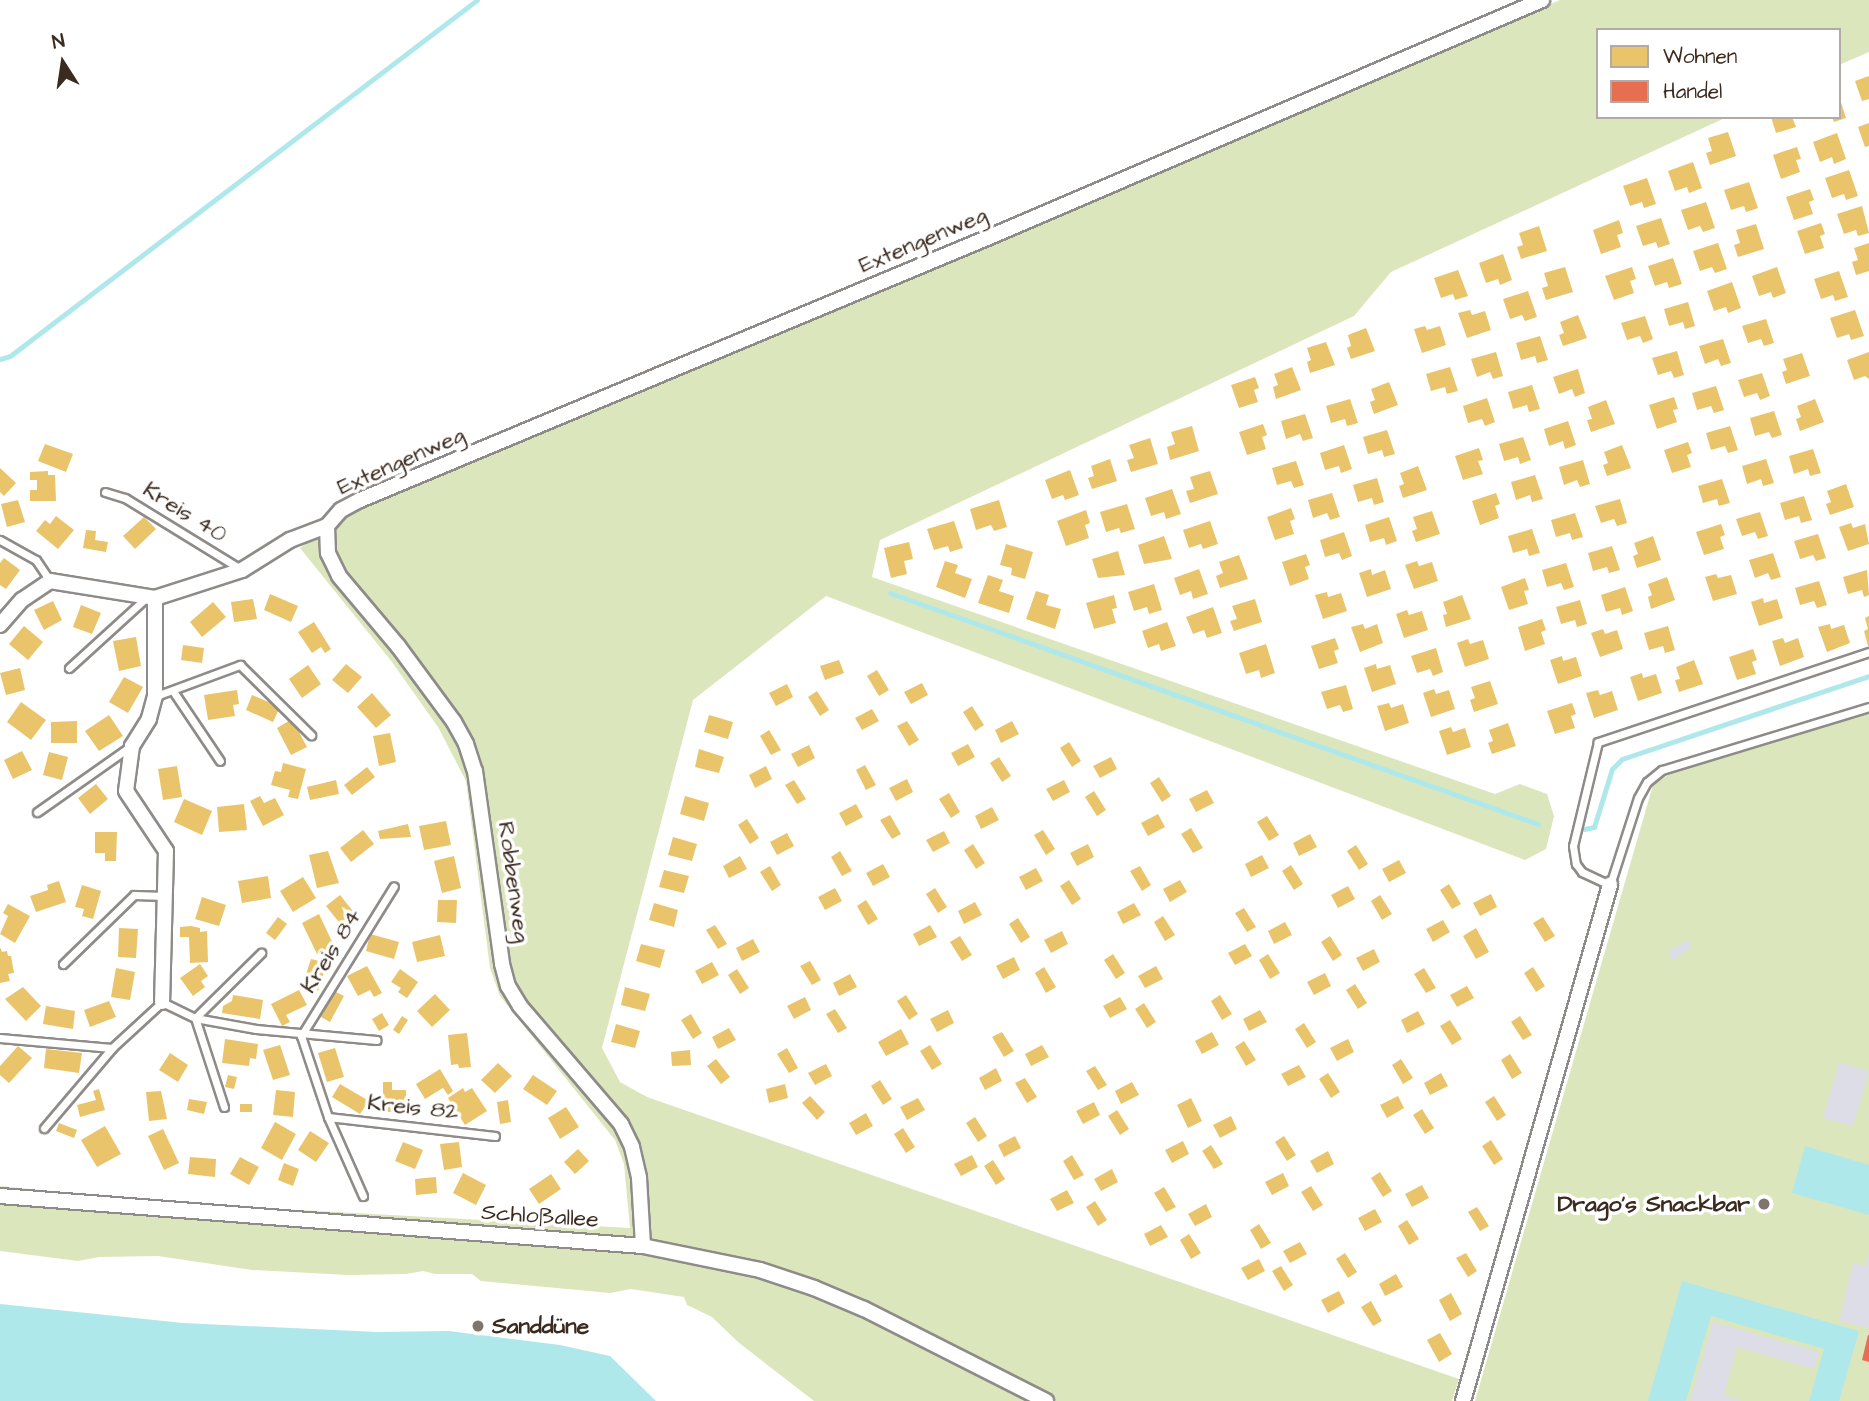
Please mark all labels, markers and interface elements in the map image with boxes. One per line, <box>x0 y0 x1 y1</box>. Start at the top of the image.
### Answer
north arrow <box>28 28 98 98</box>
text: N <box>50 28 67 56</box>
legend <box>1596 28 1841 119</box>
text: Wohnen <box>1663 42 1737 71</box>
text: Handel <box>1663 77 1722 106</box>
street label: Extengenweg <box>855 201 991 279</box>
street label: Extengenweg <box>333 421 469 501</box>
street label: Kreis 40 <box>138 476 232 548</box>
street label: Robbenweg <box>492 820 536 944</box>
street label: Kreis 84 <box>294 904 368 998</box>
street label: Kreis 82 <box>366 1089 460 1125</box>
place label: Drago's Snackbar <box>1557 1190 1750 1218</box>
marker: Drago's Snackbar <box>1756 1196 1772 1212</box>
street label: Schloßallee <box>480 1198 600 1234</box>
place label: Sanddüne <box>492 1312 589 1340</box>
marker: Sanddüne <box>470 1318 486 1334</box>

